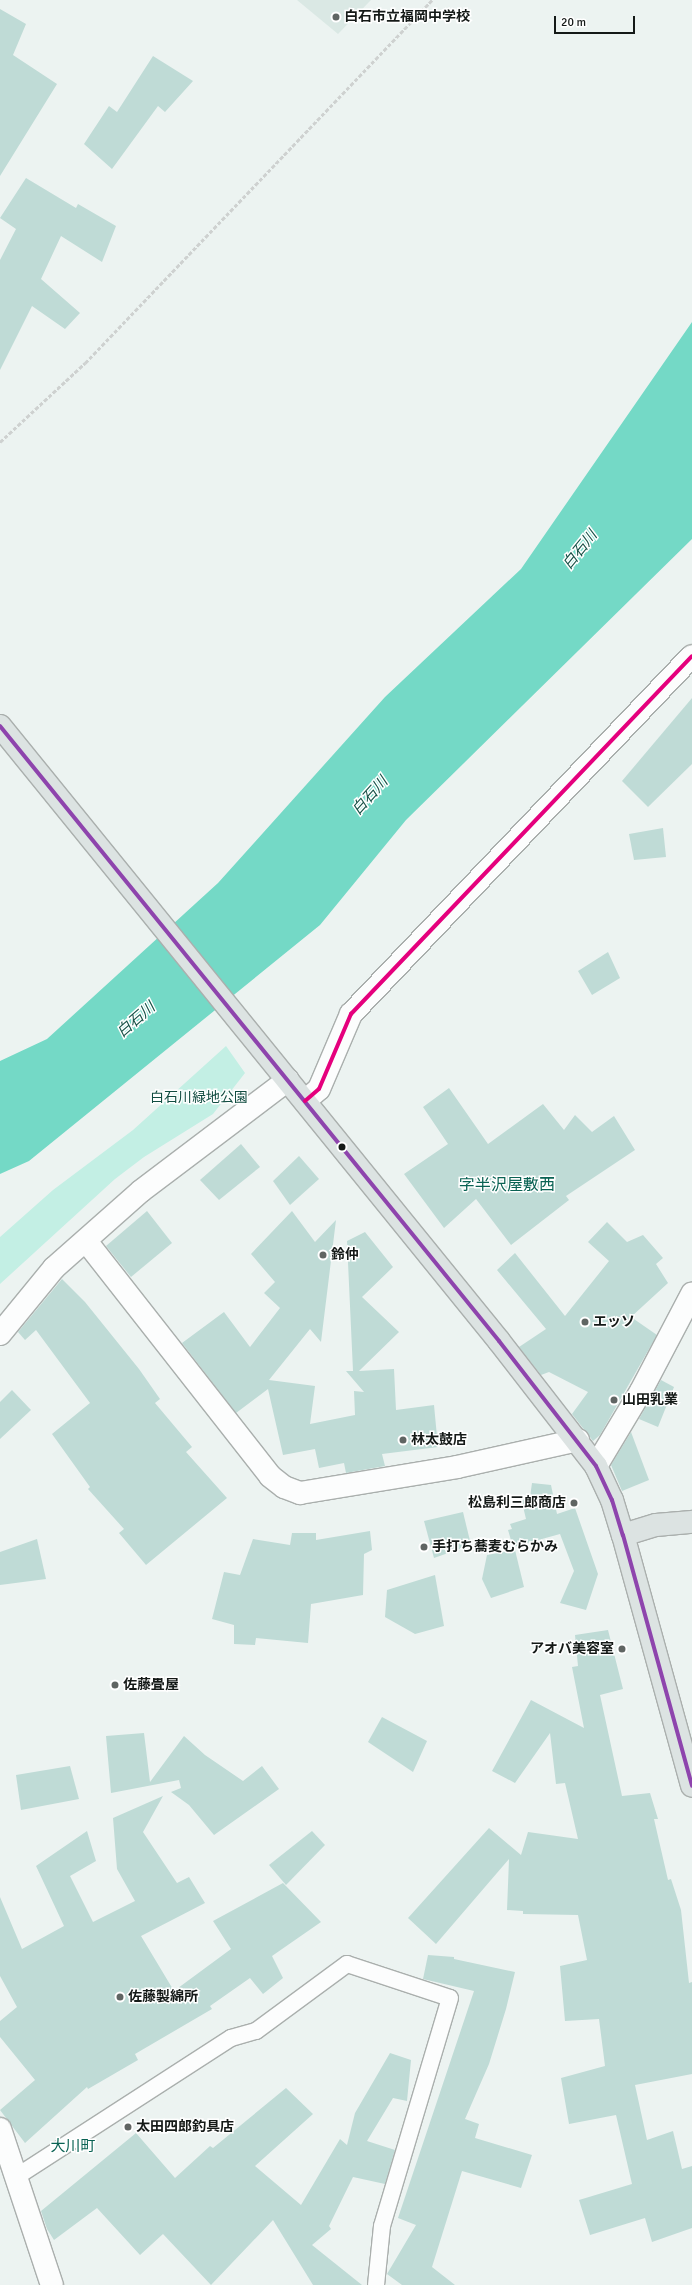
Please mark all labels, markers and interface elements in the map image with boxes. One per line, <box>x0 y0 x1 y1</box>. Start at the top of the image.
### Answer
scale bar <box>556 8 637 34</box>
place label: 白石市立福岡中学校 <box>344 9 470 25</box>
marker: 白石市立福岡中学校 <box>331 12 341 22</box>
text: 20 m <box>561 15 586 30</box>
water label: 白石川 <box>559 527 601 573</box>
water label: 白石川 <box>348 773 392 819</box>
water label: 白石川 <box>113 998 159 1042</box>
park label: 白石川緑地公園 <box>150 1090 248 1106</box>
unlabelled marker <box>337 1142 347 1152</box>
district label: 字半沢屋敷西 <box>459 1175 555 1195</box>
place label: 鈴仲 <box>331 1247 359 1263</box>
marker: 鈴仲 <box>318 1250 328 1260</box>
place label: エッソ <box>593 1314 635 1330</box>
marker: エッソ <box>580 1317 590 1327</box>
place label: 山田乳業 <box>622 1392 678 1408</box>
marker: 山田乳業 <box>609 1395 619 1405</box>
place label: 林太鼓店 <box>411 1432 467 1448</box>
marker: 林太鼓店 <box>398 1435 408 1445</box>
place label: 松島利三郎商店 <box>468 1495 566 1511</box>
marker: 松島利三郎商店 <box>569 1498 579 1508</box>
place label: 手打ち蕎麦むらかみ <box>432 1539 558 1555</box>
marker: 手打ち蕎麦むらかみ <box>419 1542 429 1552</box>
place label: アオバ美容室 <box>530 1641 614 1657</box>
marker: アオバ美容室 <box>617 1644 627 1654</box>
place label: 佐藤畳屋 <box>123 1677 179 1693</box>
marker: 佐藤畳屋 <box>110 1680 120 1690</box>
place label: 佐藤製綿所 <box>128 1989 198 2005</box>
marker: 佐藤製綿所 <box>115 1992 125 2002</box>
place label: 太田四郎釣具店 <box>136 2119 234 2135</box>
marker: 太田四郎釣具店 <box>123 2122 133 2132</box>
district label: 大川町 <box>51 2138 95 2156</box>

